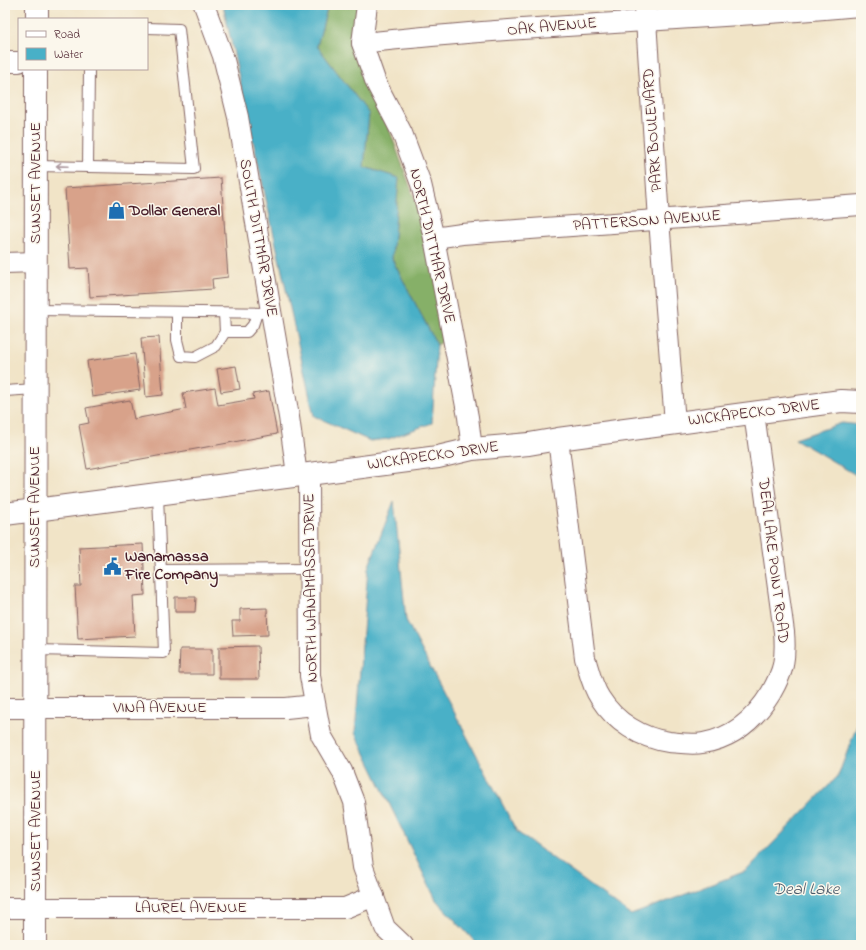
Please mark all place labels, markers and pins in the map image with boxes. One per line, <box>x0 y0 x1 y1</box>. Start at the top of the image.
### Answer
place label: Dollar General <box>128 199 220 223</box>
shop icon: Dollar General <box>106 201 126 221</box>
place label: Wanamassa Fire Company <box>124 545 218 588</box>
public building icon: Wanamassa Fire Company <box>102 556 122 576</box>

